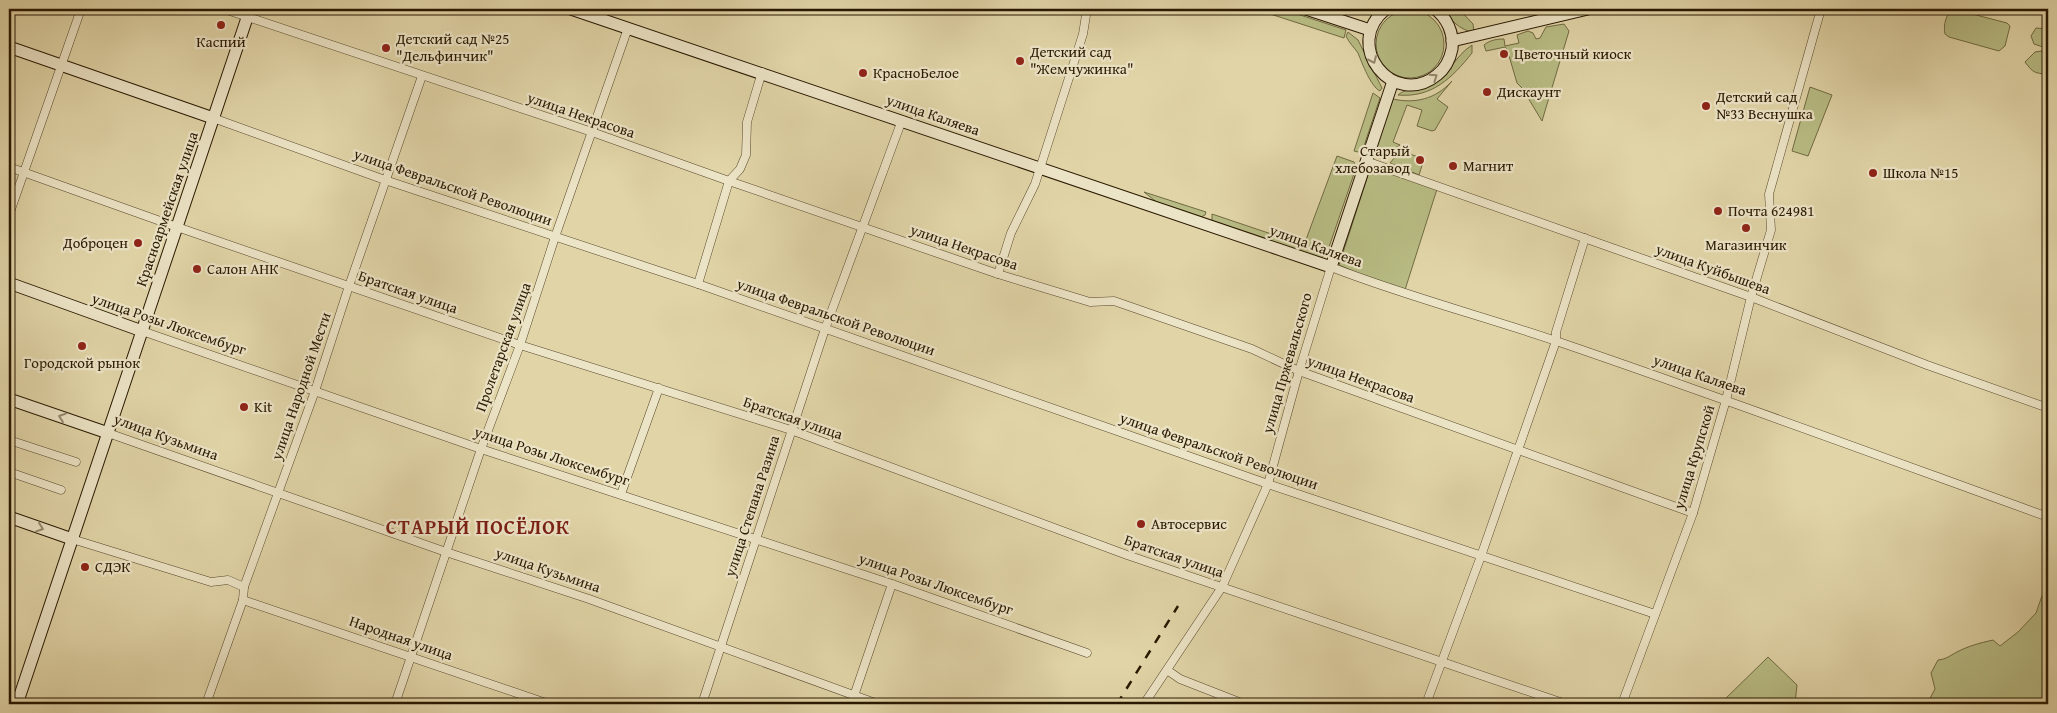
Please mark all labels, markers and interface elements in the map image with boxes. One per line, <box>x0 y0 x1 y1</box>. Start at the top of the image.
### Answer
marker: Каспий <box>215 19 227 31</box>
place label: Детский сад №25 "Дельфинчик" <box>395 28 509 66</box>
place label: Каспий <box>196 31 246 52</box>
place label: Детский сад "Жемчужинка" <box>1029 41 1134 79</box>
marker: Детский сад №25 "Дельфинчик" <box>380 42 392 54</box>
place label: Цветочный киоск <box>1514 43 1631 64</box>
marker: Цветочный киоск <box>1498 48 1510 60</box>
one-way arrow <box>1366 54 1376 63</box>
marker: Детский сад "Жемчужинка" <box>1014 55 1026 67</box>
place label: КрасноБелое <box>873 62 959 83</box>
marker: КрасноБелое <box>857 67 869 79</box>
one-way arrow <box>1428 73 1437 83</box>
place label: Дискаунт <box>1496 81 1561 102</box>
street label: улица Некрасова <box>524 86 639 143</box>
marker: Дискаунт <box>1481 86 1493 98</box>
place label: Детский сад №33 Веснушка <box>1715 86 1814 124</box>
street label: улица Каляева <box>883 88 983 141</box>
marker: Детский сад №33 Веснушка <box>1700 100 1712 112</box>
street label: Красноармейская улица <box>130 128 203 289</box>
place label: Старый хлебозавод <box>1335 140 1410 178</box>
street label: улица Февральской Революции <box>350 142 555 230</box>
marker: Старый хлебозавод <box>1414 154 1426 166</box>
place label: Магнит <box>1463 155 1514 176</box>
marker: Магнит <box>1447 160 1459 172</box>
place label: Школа №15 <box>1883 162 1958 183</box>
marker: Школа №15 <box>1867 167 1879 179</box>
place label: Почта 624981 <box>1728 200 1814 221</box>
marker: Почта 624981 <box>1712 205 1724 217</box>
street label: улица Некрасова <box>907 218 1022 275</box>
street label: улица Каляева <box>1266 219 1366 272</box>
marker: Магазинчик <box>1740 222 1752 234</box>
place label: Доброцен <box>62 232 128 253</box>
place label: Магазинчик <box>1705 234 1787 255</box>
marker: Доброцен <box>132 237 144 249</box>
street label: улица Куйбышева <box>1652 238 1774 299</box>
place label: Салон АНК <box>207 258 279 279</box>
marker: Салон АНК <box>191 263 203 275</box>
street label: Братская улица <box>356 265 462 319</box>
street label: улица Февральской Революции <box>733 272 938 360</box>
street label: Пролетарская улица <box>469 278 536 414</box>
street label: улица Розы Люксембург <box>88 287 250 360</box>
street label: улица Пржевальского <box>1256 290 1317 437</box>
street label: улица Народной Мести <box>265 309 336 463</box>
marker: Городской рынок <box>76 340 88 352</box>
street label: улица Каляева <box>1650 348 1750 401</box>
street label: улица Некрасова <box>1304 349 1418 408</box>
place label: Городской рынок <box>24 352 140 373</box>
street label: Братская улица <box>741 391 847 445</box>
place label: Kit <box>254 396 273 417</box>
marker: Kit <box>238 401 250 413</box>
street label: улица Крупской <box>1667 402 1719 513</box>
street label: улица Февральской Революции <box>1116 406 1321 494</box>
street label: улица Кузьмина <box>110 408 222 465</box>
one-way arrow <box>58 413 66 423</box>
street label: улица Розы Люксембург <box>471 420 633 491</box>
street label: улица Степана Разина <box>718 432 785 580</box>
district label: СТАРЫЙ ПОСЁЛОК <box>386 512 570 541</box>
place label: Автосервис <box>1151 513 1227 534</box>
marker: Автосервис <box>1135 518 1147 530</box>
one-way arrow <box>36 522 44 532</box>
street label: Братская улица <box>1122 529 1228 583</box>
street label: улица Кузьмина <box>492 541 604 598</box>
street label: улица Розы Люксембург <box>855 547 1017 620</box>
place label: СДЭК <box>95 556 131 577</box>
marker: СДЭК <box>79 561 91 573</box>
street label: Народная улица <box>347 610 457 665</box>

